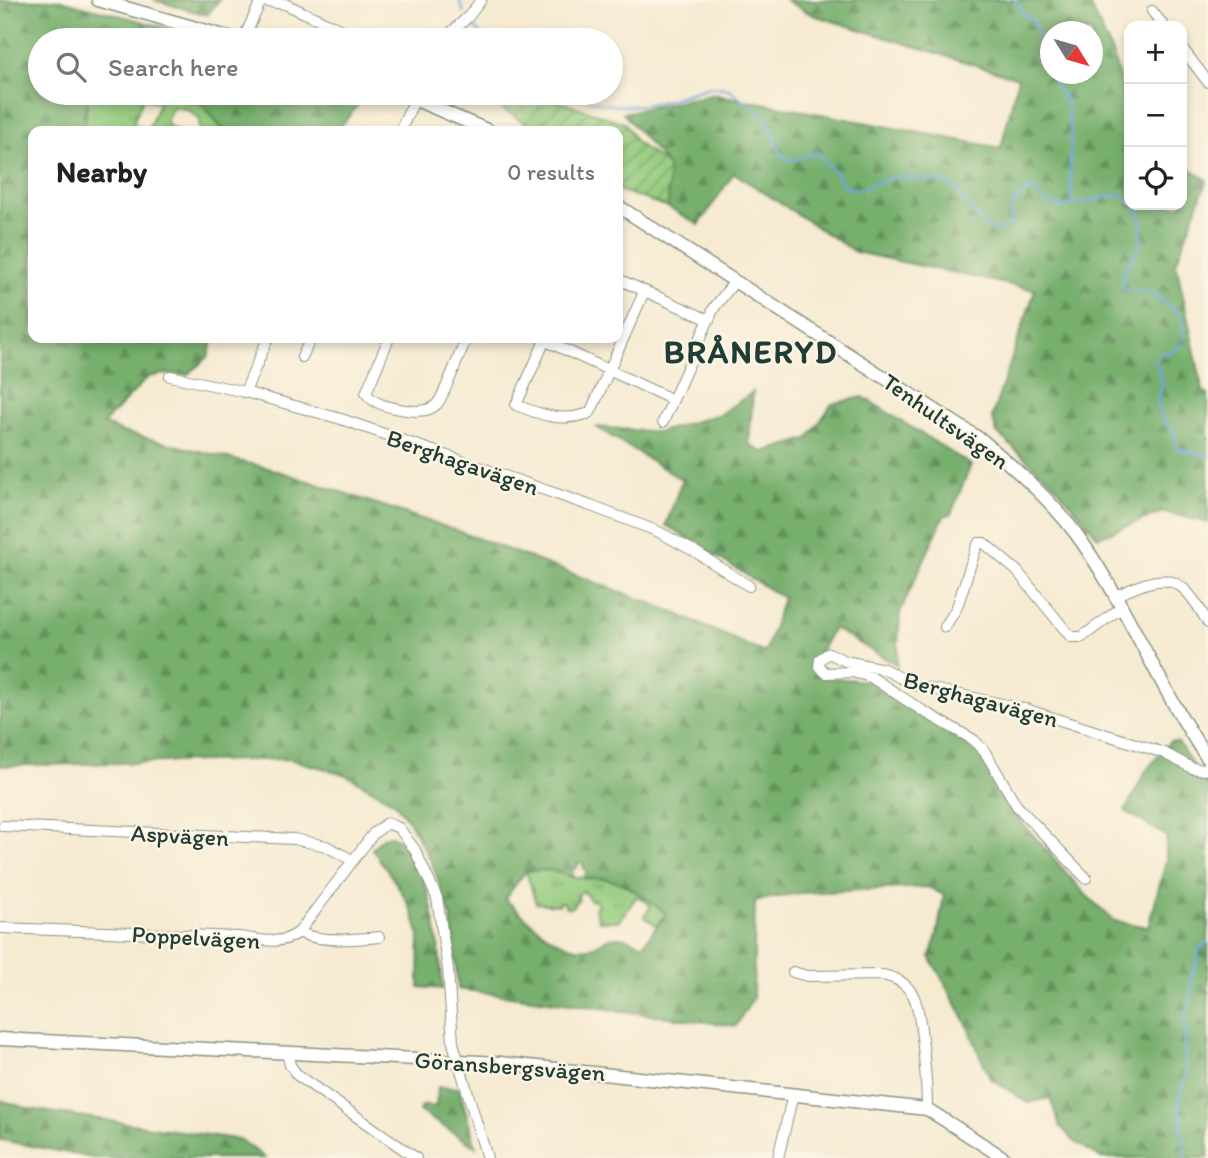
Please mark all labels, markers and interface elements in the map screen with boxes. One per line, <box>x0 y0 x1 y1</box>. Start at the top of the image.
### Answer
north arrow <box>1040 21 1103 84</box>
map controls <box>1124 21 1187 210</box>
button: + <box>1124 21 1187 84</box>
search box <box>28 28 623 105</box>
icon: search <box>52 48 90 86</box>
text: Search here <box>108 51 238 83</box>
button: − <box>1124 84 1187 147</box>
button: locate <box>1124 147 1187 210</box>
text: Nearby <box>56 153 147 190</box>
text: 0 results <box>507 158 595 186</box>
district label: BRÅNERYD <box>664 333 838 371</box>
street label: Tenhultsvägen <box>877 367 1015 475</box>
street label: Berghagavägen <box>383 422 543 502</box>
street label: Berghagavägen <box>900 664 1062 734</box>
street label: Aspvägen <box>130 818 230 852</box>
street label: Poppelvägen <box>131 919 261 955</box>
street label: Göransbergsvägen <box>414 1045 607 1087</box>

